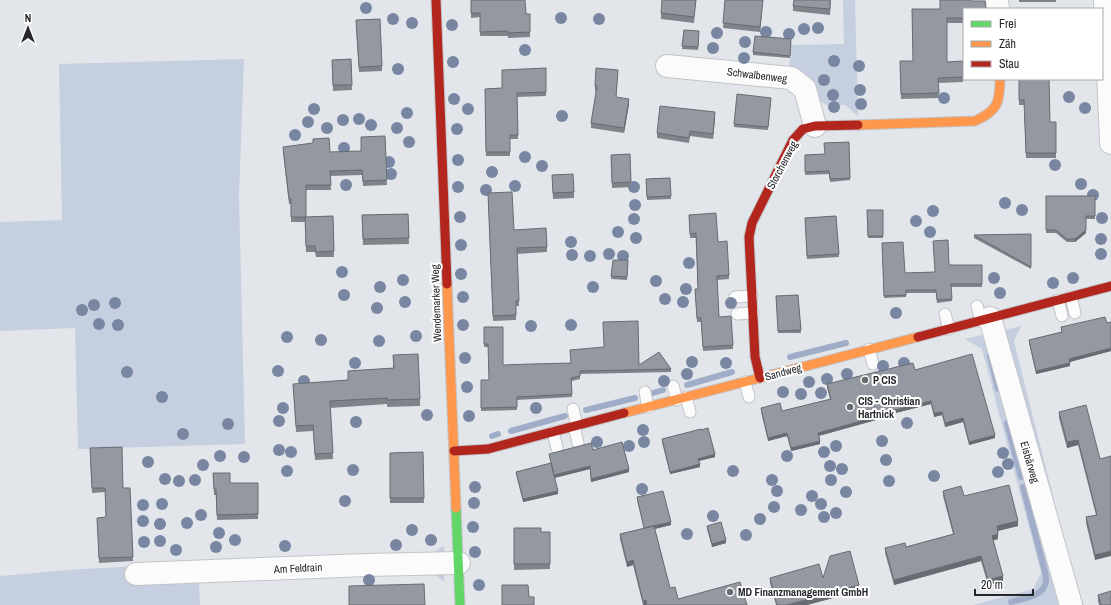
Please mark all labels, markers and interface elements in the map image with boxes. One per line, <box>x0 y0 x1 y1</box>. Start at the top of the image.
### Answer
north arrow <box>8 8 48 48</box>
legend <box>963 8 1103 80</box>
text: N <box>25 11 31 25</box>
text: Frei <box>999 16 1017 32</box>
text: Zäh <box>999 36 1016 52</box>
text: Stau <box>999 56 1019 72</box>
street label: Schwalbenweg <box>726 64 788 86</box>
street label: Storchenweg <box>763 138 801 192</box>
street label: Wendemarker Weg <box>428 264 444 342</box>
street label: Sandweg <box>763 360 803 384</box>
place label: P CIS <box>873 373 896 387</box>
marker: P CIS <box>860 375 870 385</box>
place label: CIS - Christian Hartnick <box>858 394 920 421</box>
marker: CIS - Christian Hartnick <box>845 402 855 412</box>
street label: Eisbärweg <box>1017 440 1043 484</box>
street label: Am Feldrain <box>272 560 323 576</box>
scale bar <box>975 571 1033 597</box>
text: 20 m <box>981 577 1003 593</box>
place label: MD Finanzmanagement GmbH <box>738 585 868 599</box>
marker: MD Finanzmanagement GmbH <box>725 587 735 597</box>

